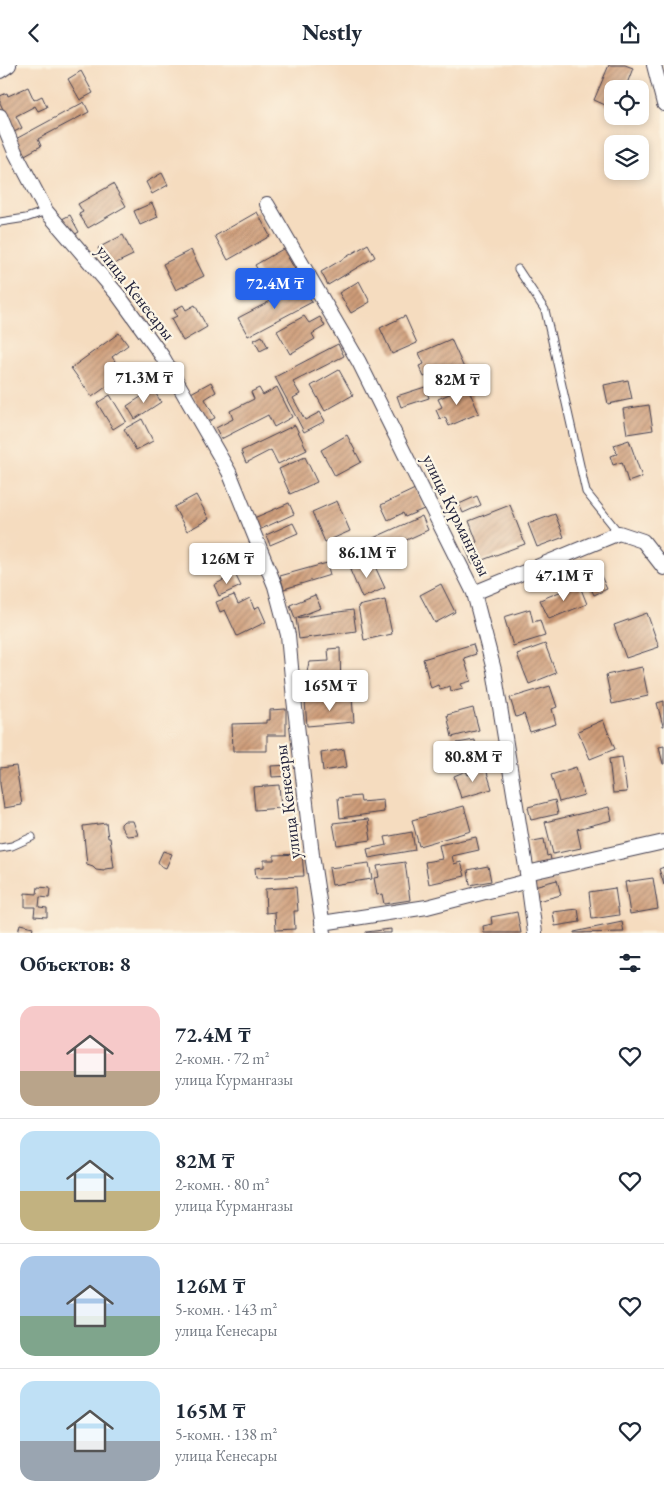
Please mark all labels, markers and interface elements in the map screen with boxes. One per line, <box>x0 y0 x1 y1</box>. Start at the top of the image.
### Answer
text: Nestly <box>302 18 362 47</box>
icon: back <box>20 19 48 47</box>
icon: share <box>616 19 644 47</box>
map controls <box>604 80 649 180</box>
button: locate <box>604 80 649 125</box>
button: layers <box>604 135 649 180</box>
street label: улица Кенесары <box>92 240 180 344</box>
pin: 72.4M ₸ <box>229 267 321 310</box>
text: 72.4M ₸ <box>246 273 304 294</box>
pin: 71.3M ₸ <box>98 361 190 404</box>
pin: 82M ₸ <box>422 363 492 406</box>
text: 71.3M ₸ <box>115 367 173 388</box>
text: 82M ₸ <box>434 369 480 390</box>
street label: улица Курмангазы <box>418 450 496 580</box>
pin: 86.1M ₸ <box>321 537 413 579</box>
text: 86.1M ₸ <box>338 542 396 563</box>
pin: 126M ₸ <box>186 543 268 585</box>
text: 126M ₸ <box>200 548 254 569</box>
pin: 47.1M ₸ <box>518 559 610 602</box>
text: 47.1M ₸ <box>535 565 593 586</box>
pin: 165M ₸ <box>289 669 371 712</box>
text: 165M ₸ <box>303 675 357 696</box>
pin: 80.8M ₸ <box>427 741 519 783</box>
street label: улица Кенесары <box>269 744 305 860</box>
text: 80.8M ₸ <box>444 746 502 767</box>
icon: filters <box>616 949 644 977</box>
text: Объектов: 8 <box>20 950 131 977</box>
text: 72.4M ₸ <box>175 1021 251 1048</box>
icon: home <box>60 1026 120 1086</box>
icon: heart <box>616 1042 644 1070</box>
text: 2-комн. · 72 m² <box>175 1048 270 1069</box>
text: улица Курмангазы <box>175 1069 293 1090</box>
text: 82M ₸ <box>175 1147 234 1174</box>
icon: home <box>60 1151 120 1211</box>
icon: heart <box>616 1167 644 1195</box>
text: 2-комн. · 80 m² <box>175 1174 270 1195</box>
text: улица Курмангазы <box>175 1195 293 1216</box>
text: 126M ₸ <box>175 1272 245 1299</box>
icon: home <box>60 1276 120 1336</box>
icon: heart <box>616 1292 644 1320</box>
text: 5-комн. · 143 m² <box>175 1299 277 1320</box>
text: улица Кенесары <box>175 1320 277 1341</box>
text: 165M ₸ <box>175 1397 245 1424</box>
icon: home <box>60 1401 120 1461</box>
icon: heart <box>616 1417 644 1445</box>
text: 5-комн. · 138 m² <box>175 1424 277 1445</box>
text: улица Кенесары <box>175 1445 277 1466</box>

